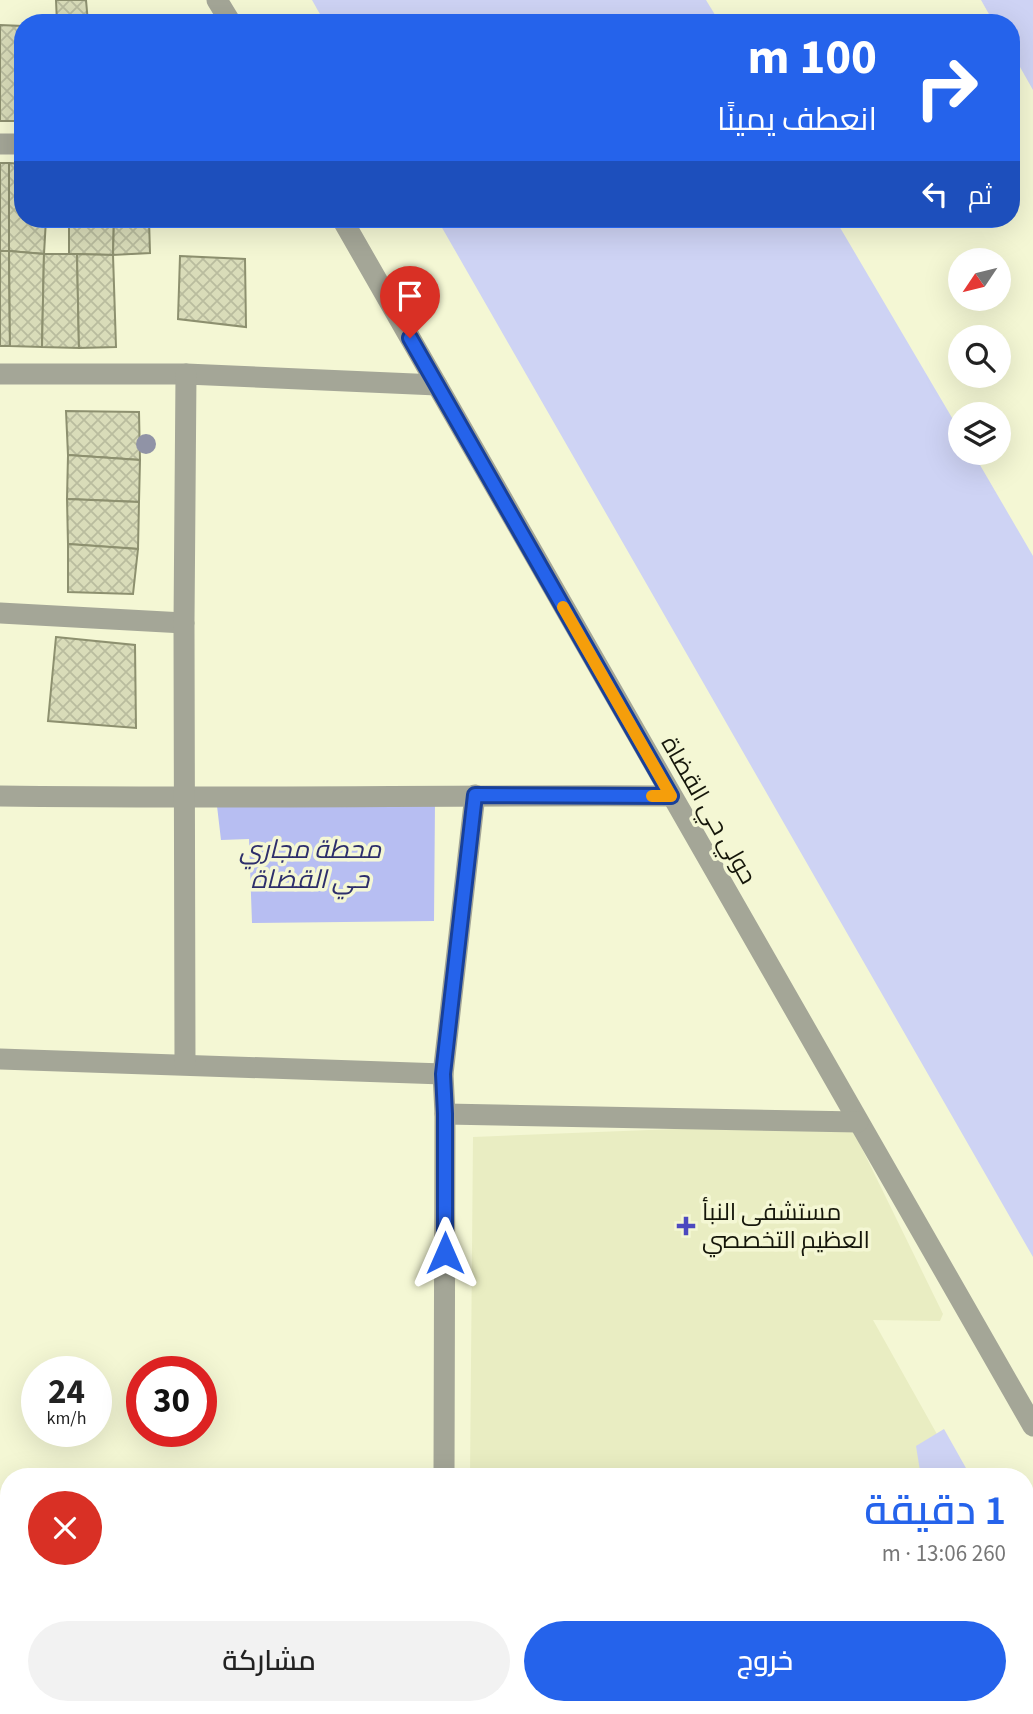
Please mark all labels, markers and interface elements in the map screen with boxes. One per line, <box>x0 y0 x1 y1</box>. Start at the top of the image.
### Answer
text: 100 m <box>748 23 877 93</box>
icon: right <box>901 42 992 133</box>
text: انعطف يمينًا <box>717 97 877 143</box>
icon: left <box>916 175 954 213</box>
text: ثم <box>968 177 992 214</box>
north arrow <box>948 248 1012 312</box>
map controls <box>948 248 1011 465</box>
pin <box>380 266 440 338</box>
icon: arrive <box>391 277 429 315</box>
button: search <box>948 325 1011 388</box>
button: layers <box>948 402 1011 465</box>
street label: حولي حي القضاة <box>651 730 765 891</box>
water label: محطة مجاري حي القضاة <box>239 831 381 900</box>
place label: مستشفى النبأ العظيم التخصصي <box>702 1195 870 1258</box>
position arrow <box>408 1216 482 1290</box>
marker: مستشفى النبأ العظيم التخصصي <box>676 1216 696 1236</box>
speed limit sign: 30 <box>126 1356 217 1447</box>
text: 24 <box>48 1367 85 1417</box>
text: km/h <box>47 1406 86 1431</box>
text: 1 دقيقة <box>864 1481 1006 1541</box>
button: close <box>28 1491 102 1565</box>
text: 260 m · 13:06 <box>882 1537 1006 1570</box>
button: مشاركة <box>28 1621 510 1701</box>
button: خروج <box>524 1621 1006 1701</box>

